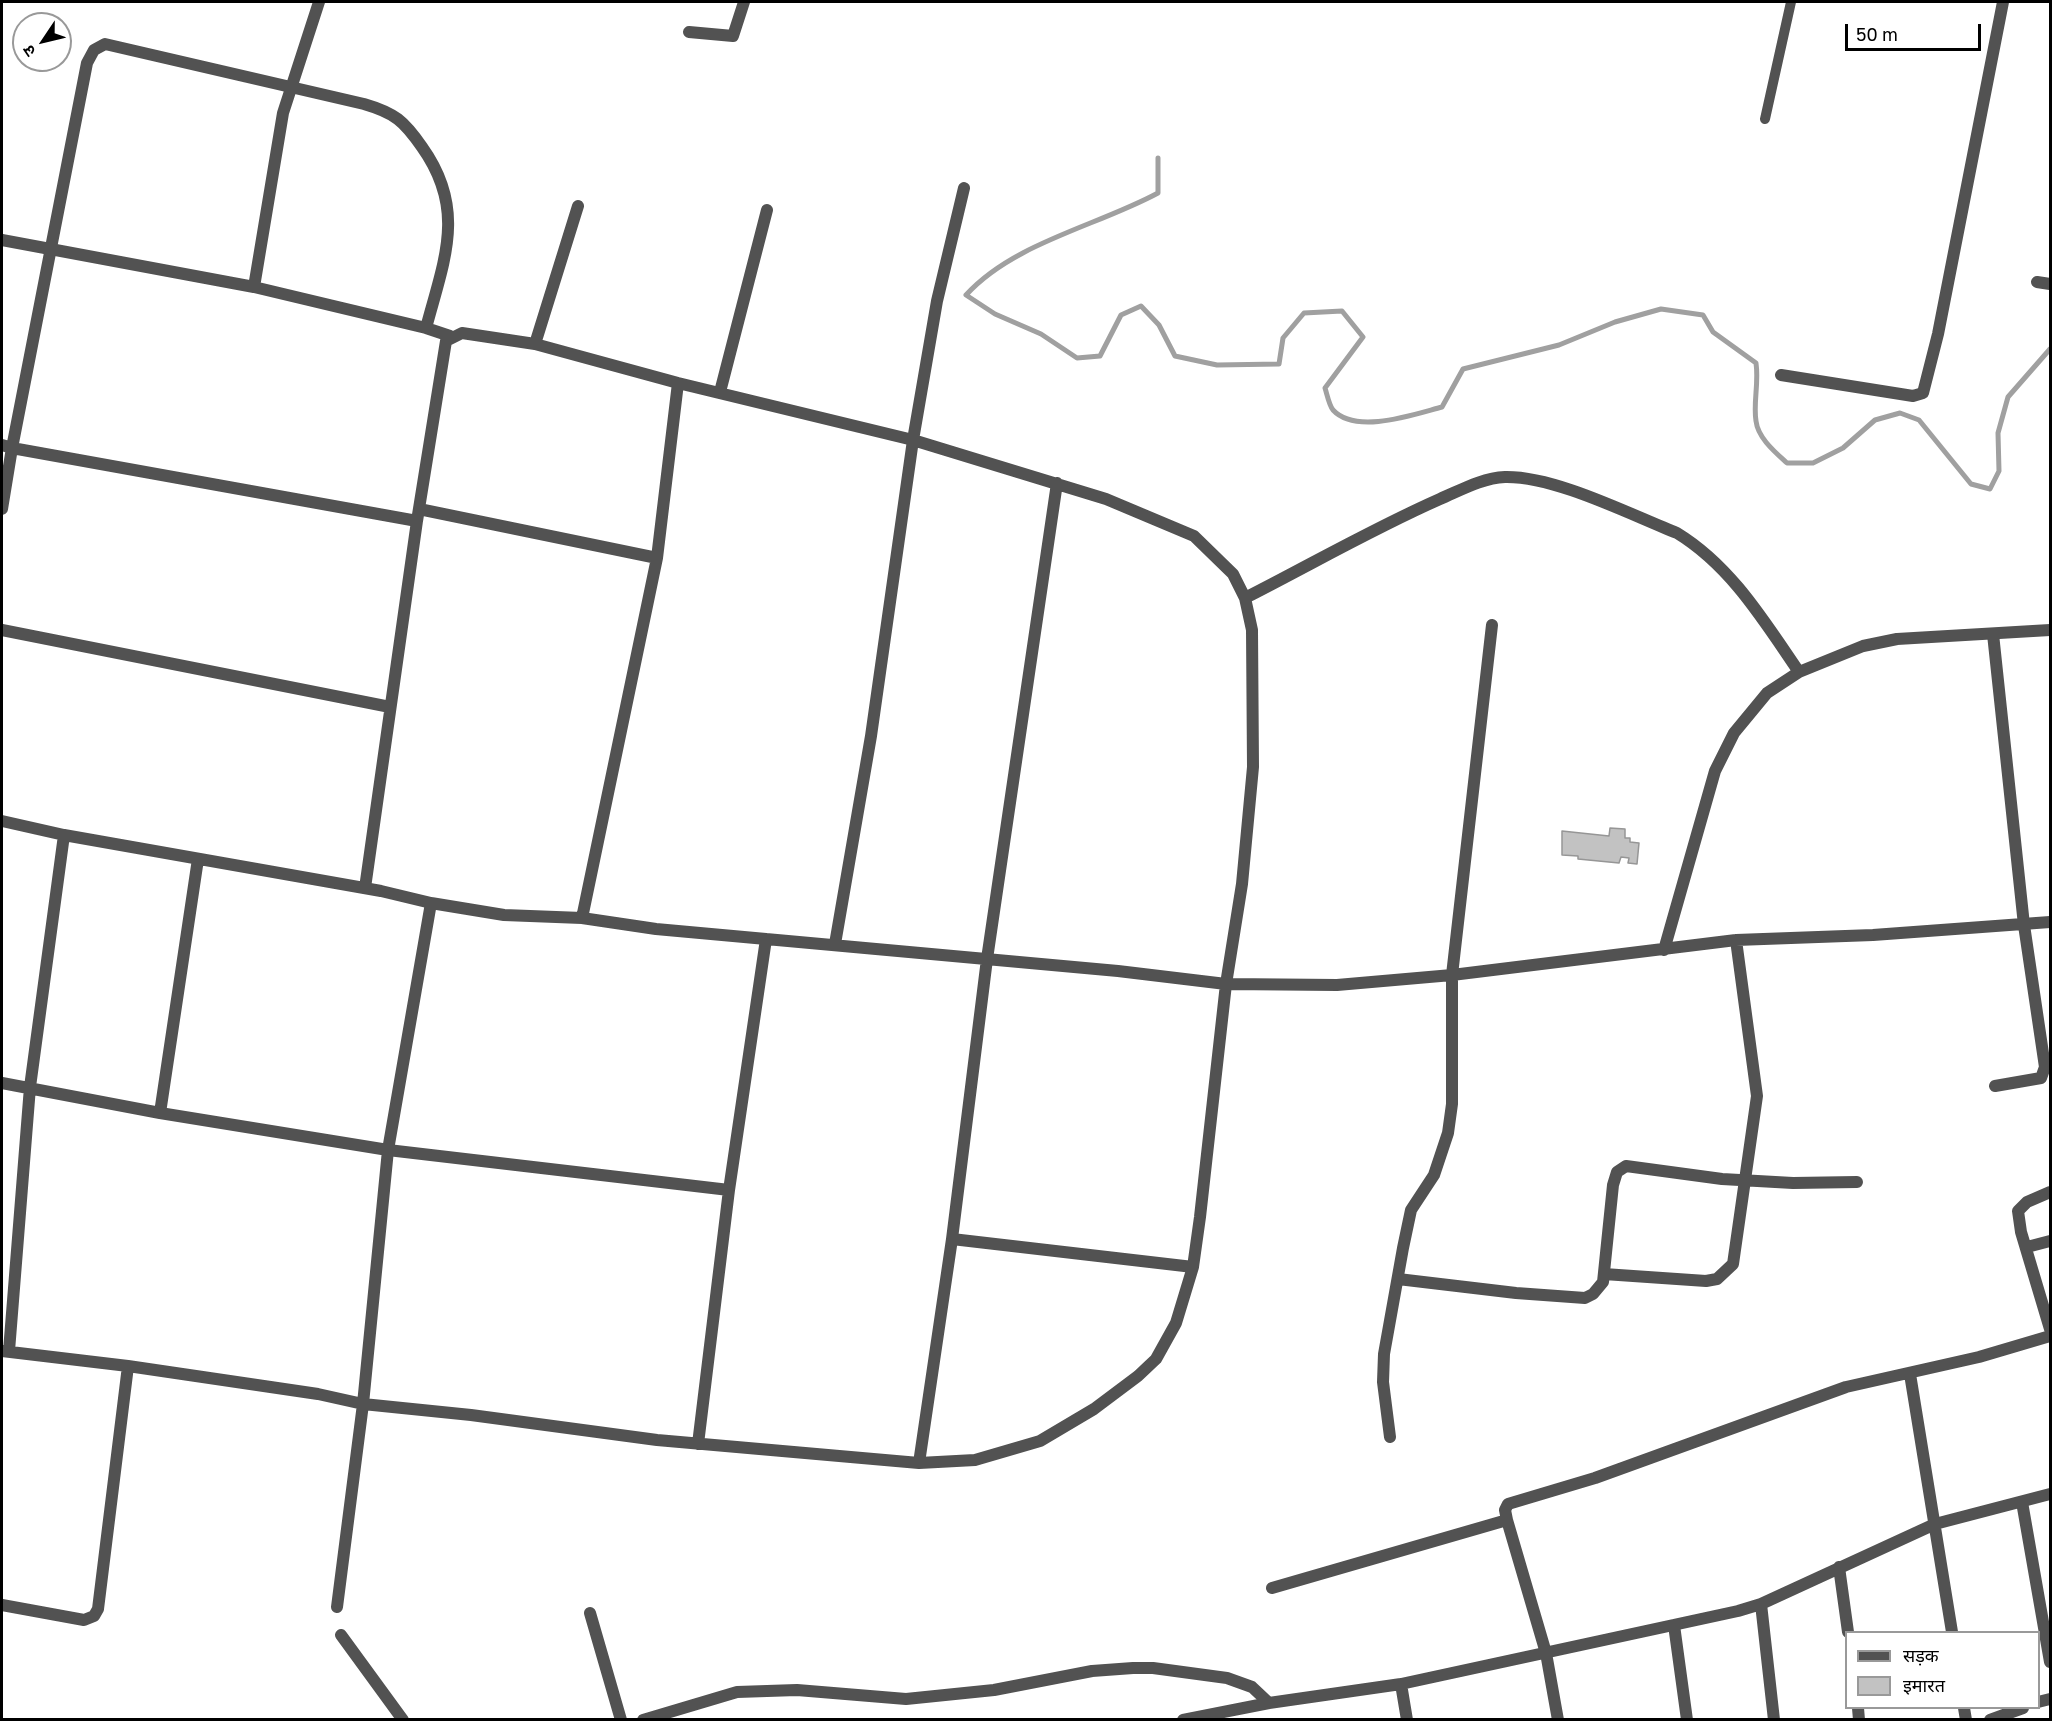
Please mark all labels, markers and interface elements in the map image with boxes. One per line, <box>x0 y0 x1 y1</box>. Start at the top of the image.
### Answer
north arrow <box>12 12 72 72</box>
scale bar <box>1848 12 1984 50</box>
text: 50 m <box>1856 23 1898 45</box>
text: उ <box>18 42 40 61</box>
legend <box>1845 1631 2040 1709</box>
text: सड़क <box>1903 1644 1939 1666</box>
text: इमारत <box>1903 1674 1945 1696</box>

